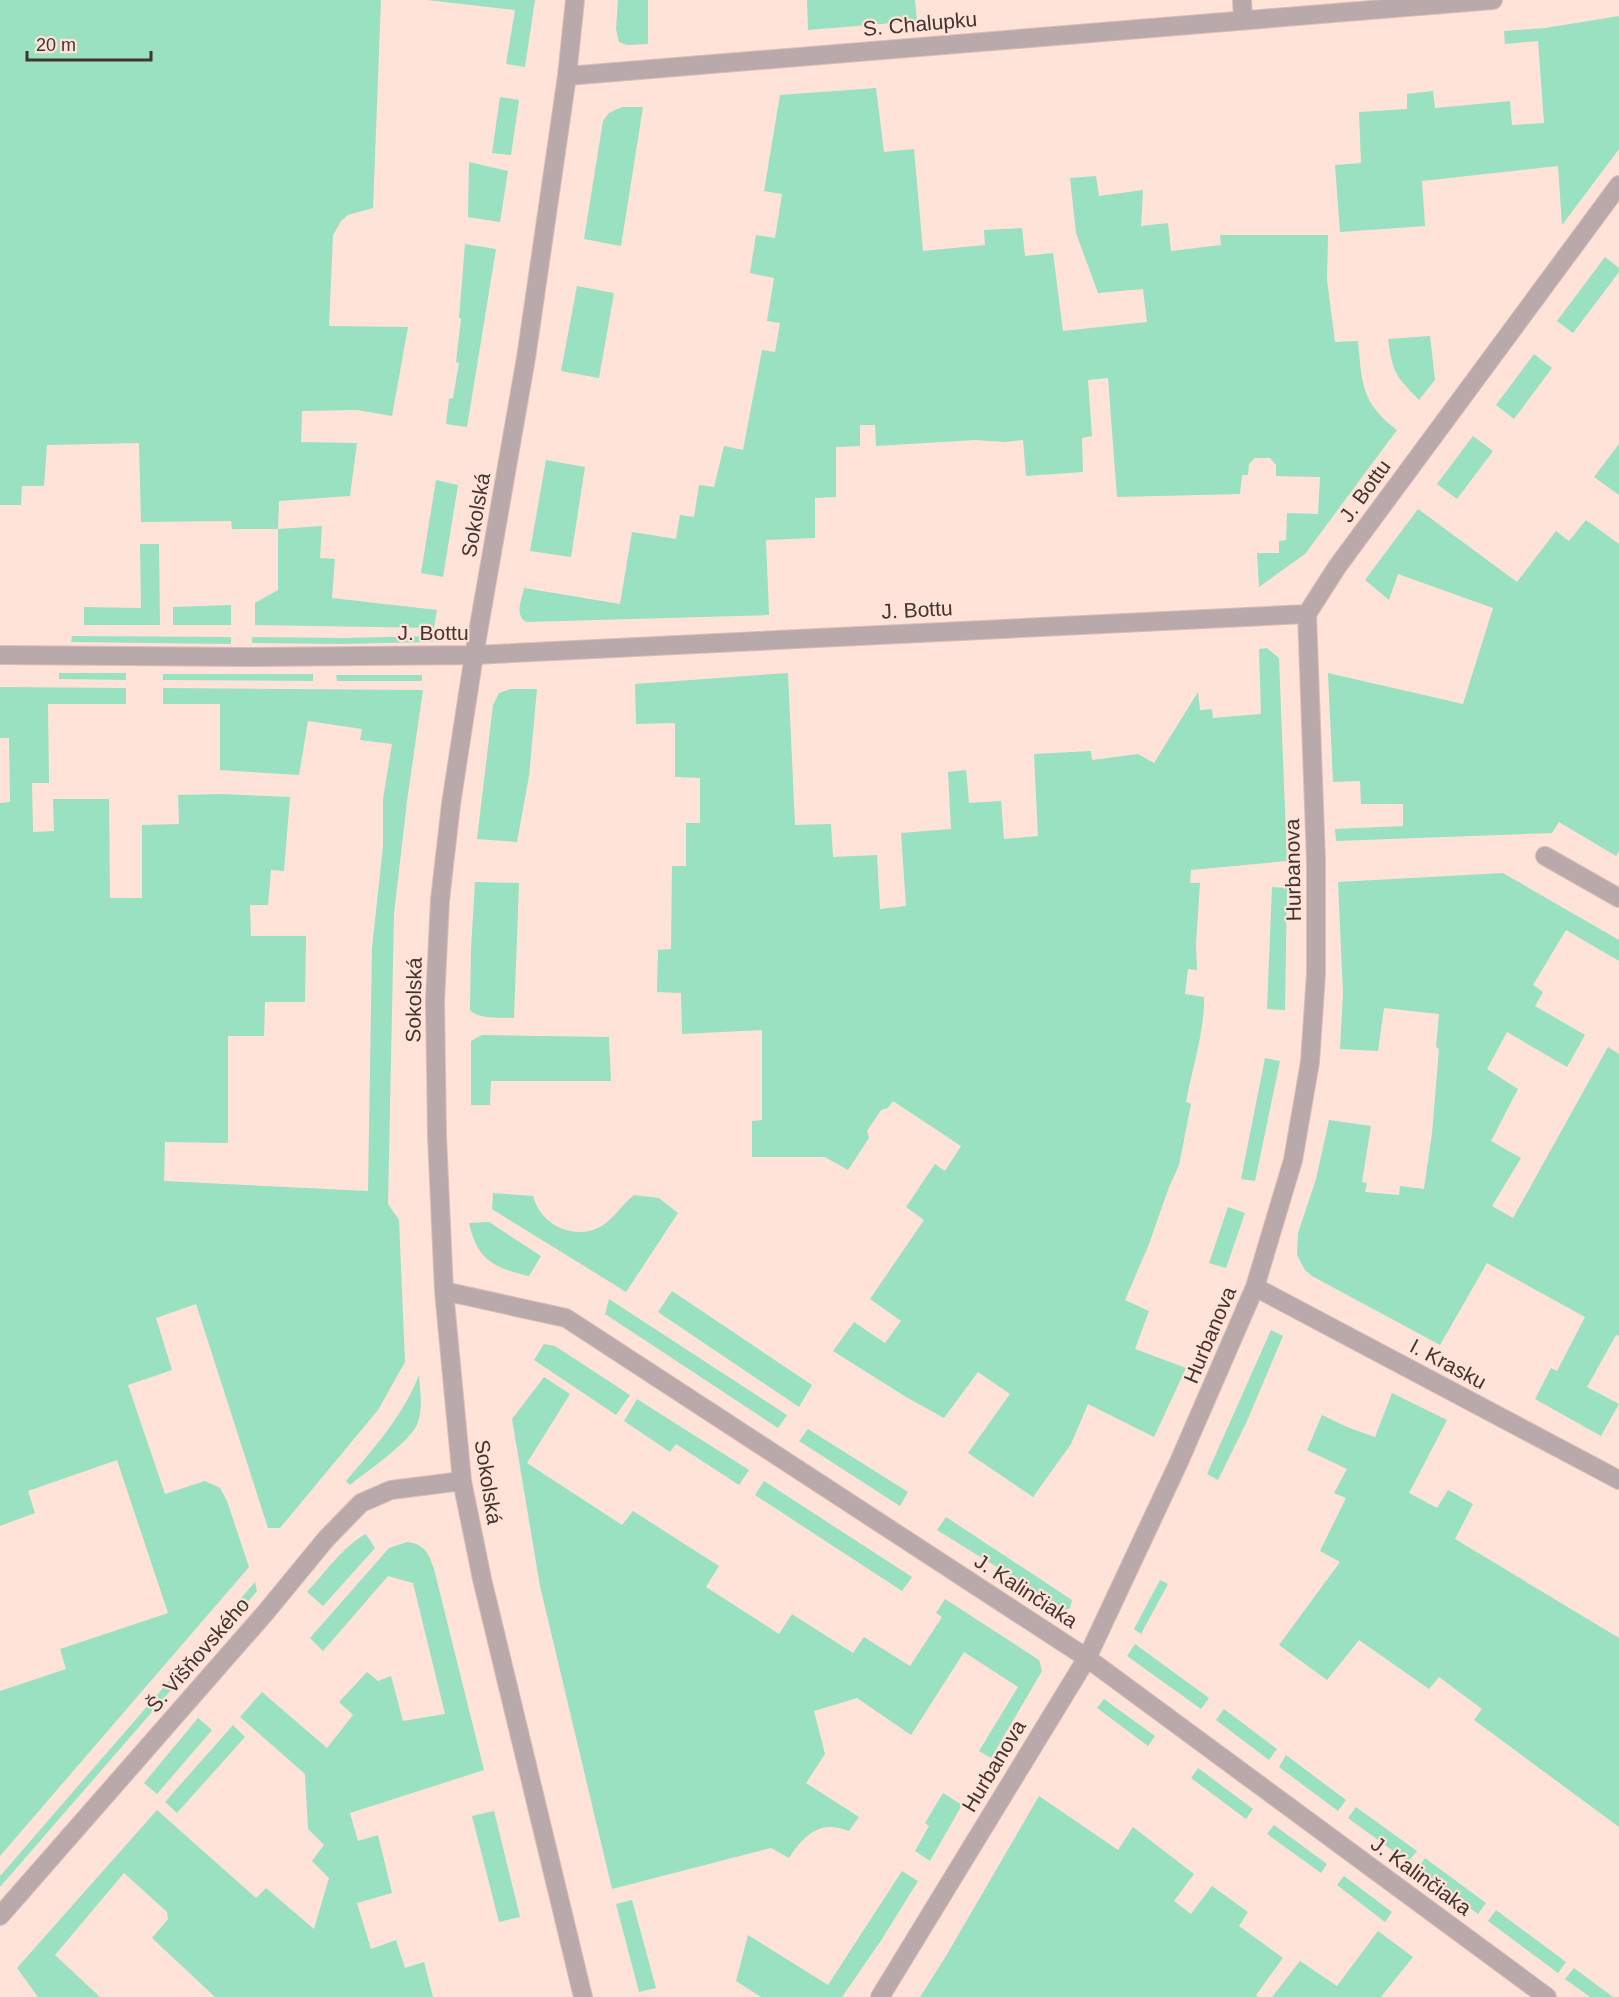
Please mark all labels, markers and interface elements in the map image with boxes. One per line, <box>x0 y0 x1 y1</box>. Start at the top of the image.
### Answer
street label: S. Chalupku <box>862 7 978 40</box>
scale bar <box>27 24 152 62</box>
text: 20 m <box>36 35 76 55</box>
street label: J. Bottu <box>1334 455 1395 526</box>
street label: Sokolská <box>457 471 494 559</box>
street label: J. Bottu <box>881 596 953 623</box>
street label: J. Bottu <box>397 621 469 644</box>
street label: Hurbanova <box>1280 818 1305 922</box>
street label: Sokolská <box>401 957 426 1043</box>
street label: Hurbanova <box>1179 1283 1240 1387</box>
street label: I. Krasku <box>1406 1334 1490 1393</box>
street label: Sokolská <box>470 1438 507 1526</box>
street label: J. Kalinčiaka <box>971 1549 1082 1633</box>
street label: Š. Višňovského <box>142 1593 254 1717</box>
street label: Hurbanova <box>957 1716 1030 1816</box>
street label: J. Kalinčiaka <box>1367 1832 1476 1920</box>

